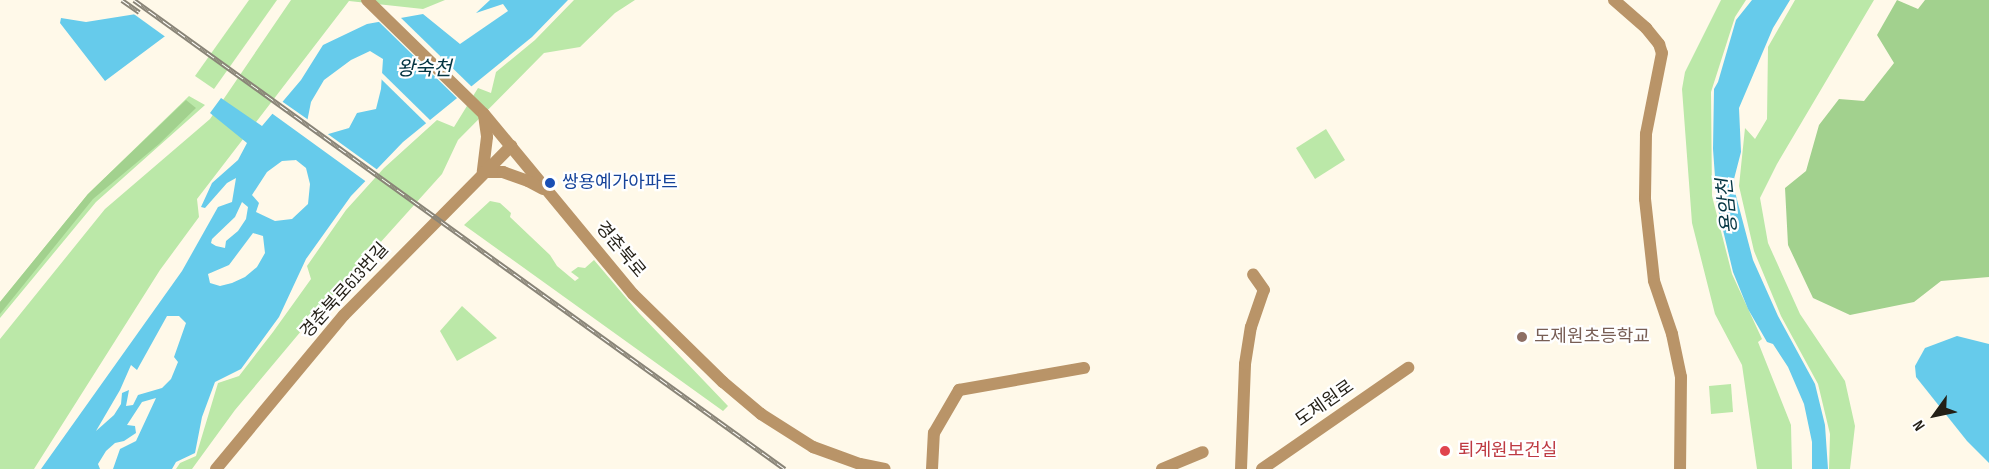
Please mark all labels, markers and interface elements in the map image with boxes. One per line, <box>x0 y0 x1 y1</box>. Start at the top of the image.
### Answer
water label: 왕숙천 <box>396 57 452 81</box>
place label: 쌍용예가아파트 <box>562 172 678 194</box>
marker: 쌍용예가아파트 <box>543 176 557 190</box>
water label: 용암천 <box>1713 177 1743 235</box>
street label: 경춘북로 <box>590 218 650 282</box>
street label: 경춘북로613번길 <box>296 239 394 343</box>
place label: 도제원초등학교 <box>1534 326 1650 348</box>
marker: 도제원초등학교 <box>1515 330 1529 344</box>
street label: 도제원로 <box>1292 376 1358 432</box>
north arrow <box>1905 385 1965 445</box>
text: N <box>1909 416 1930 434</box>
place label: 퇴계원보건실 <box>1458 440 1557 462</box>
marker: 퇴계원보건실 <box>1436 442 1454 460</box>

